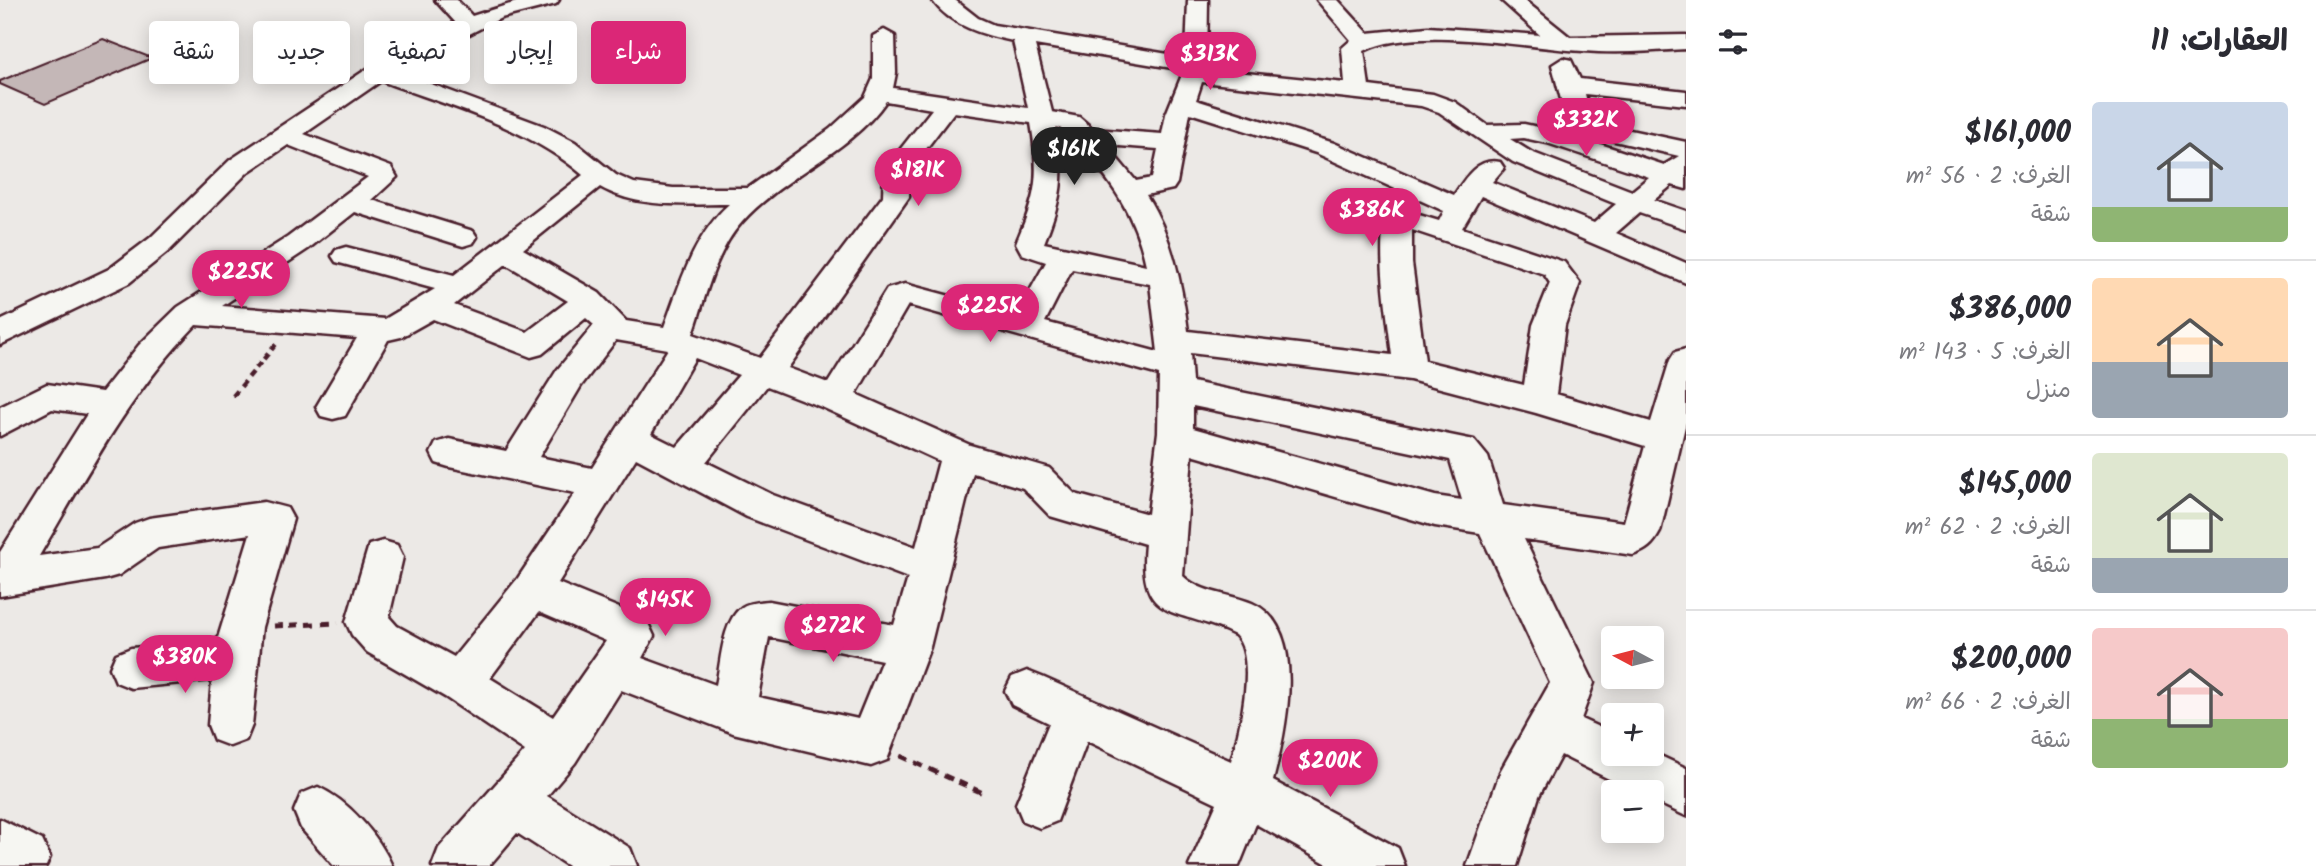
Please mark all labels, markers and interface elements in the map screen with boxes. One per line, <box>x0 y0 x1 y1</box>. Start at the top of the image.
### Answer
text: العقارات: 11 <box>2150 18 2288 66</box>
chip: شقة <box>149 21 239 84</box>
chip: جديد <box>253 21 350 84</box>
chip: تصفية <box>364 21 470 84</box>
chip: إيجار <box>484 21 577 84</box>
chip: شراء <box>591 21 686 84</box>
icon: filters <box>1714 23 1752 61</box>
pin: $313K <box>1161 32 1259 92</box>
text: $313K <box>1180 37 1240 73</box>
pin: $332K <box>1537 99 1635 158</box>
text: $332K <box>1553 103 1619 139</box>
text: $161,000 <box>1965 110 2071 158</box>
pin: $161K <box>1025 128 1123 187</box>
icon: home <box>2148 130 2232 214</box>
text: $161K <box>1047 132 1101 168</box>
pin: $181K <box>869 148 967 208</box>
text: $181K <box>891 153 945 189</box>
text: الغرف: 2 · 56 m² <box>1906 159 2071 195</box>
pin: $386K <box>1323 188 1421 248</box>
text: $386K <box>1339 193 1405 229</box>
text: شقة <box>2031 197 2071 233</box>
pin: $225K <box>192 250 290 310</box>
text: $225K <box>208 255 274 291</box>
pin: $225K <box>941 284 1039 344</box>
text: $386,000 <box>1949 286 2071 334</box>
text: $225K <box>957 289 1023 325</box>
icon: home <box>2148 306 2232 390</box>
text: الغرف: 5 · 143 m² <box>1899 335 2071 371</box>
text: منزل <box>2026 373 2071 409</box>
text: $145,000 <box>1959 461 2071 509</box>
icon: home <box>2148 481 2232 565</box>
text: الغرف: 2 · 62 m² <box>1905 510 2071 546</box>
text: شقة <box>2031 548 2071 584</box>
pin: $145K <box>616 578 714 638</box>
text: $145K <box>636 583 694 619</box>
pin: $272K <box>784 604 882 664</box>
text: $272K <box>800 609 866 645</box>
north arrow <box>1601 626 1664 690</box>
map controls <box>1601 626 1664 843</box>
pin: $380K <box>136 636 234 695</box>
text: $200,000 <box>1951 636 2071 684</box>
text: $380K <box>152 640 218 676</box>
icon: home <box>2148 656 2232 740</box>
text: الغرف: 2 · 66 m² <box>1906 685 2071 721</box>
button: + <box>1601 703 1664 766</box>
text: شقة <box>2031 723 2071 759</box>
pin: $200K <box>1281 740 1379 799</box>
text: $200K <box>1298 744 1362 780</box>
button: − <box>1601 780 1664 843</box>

